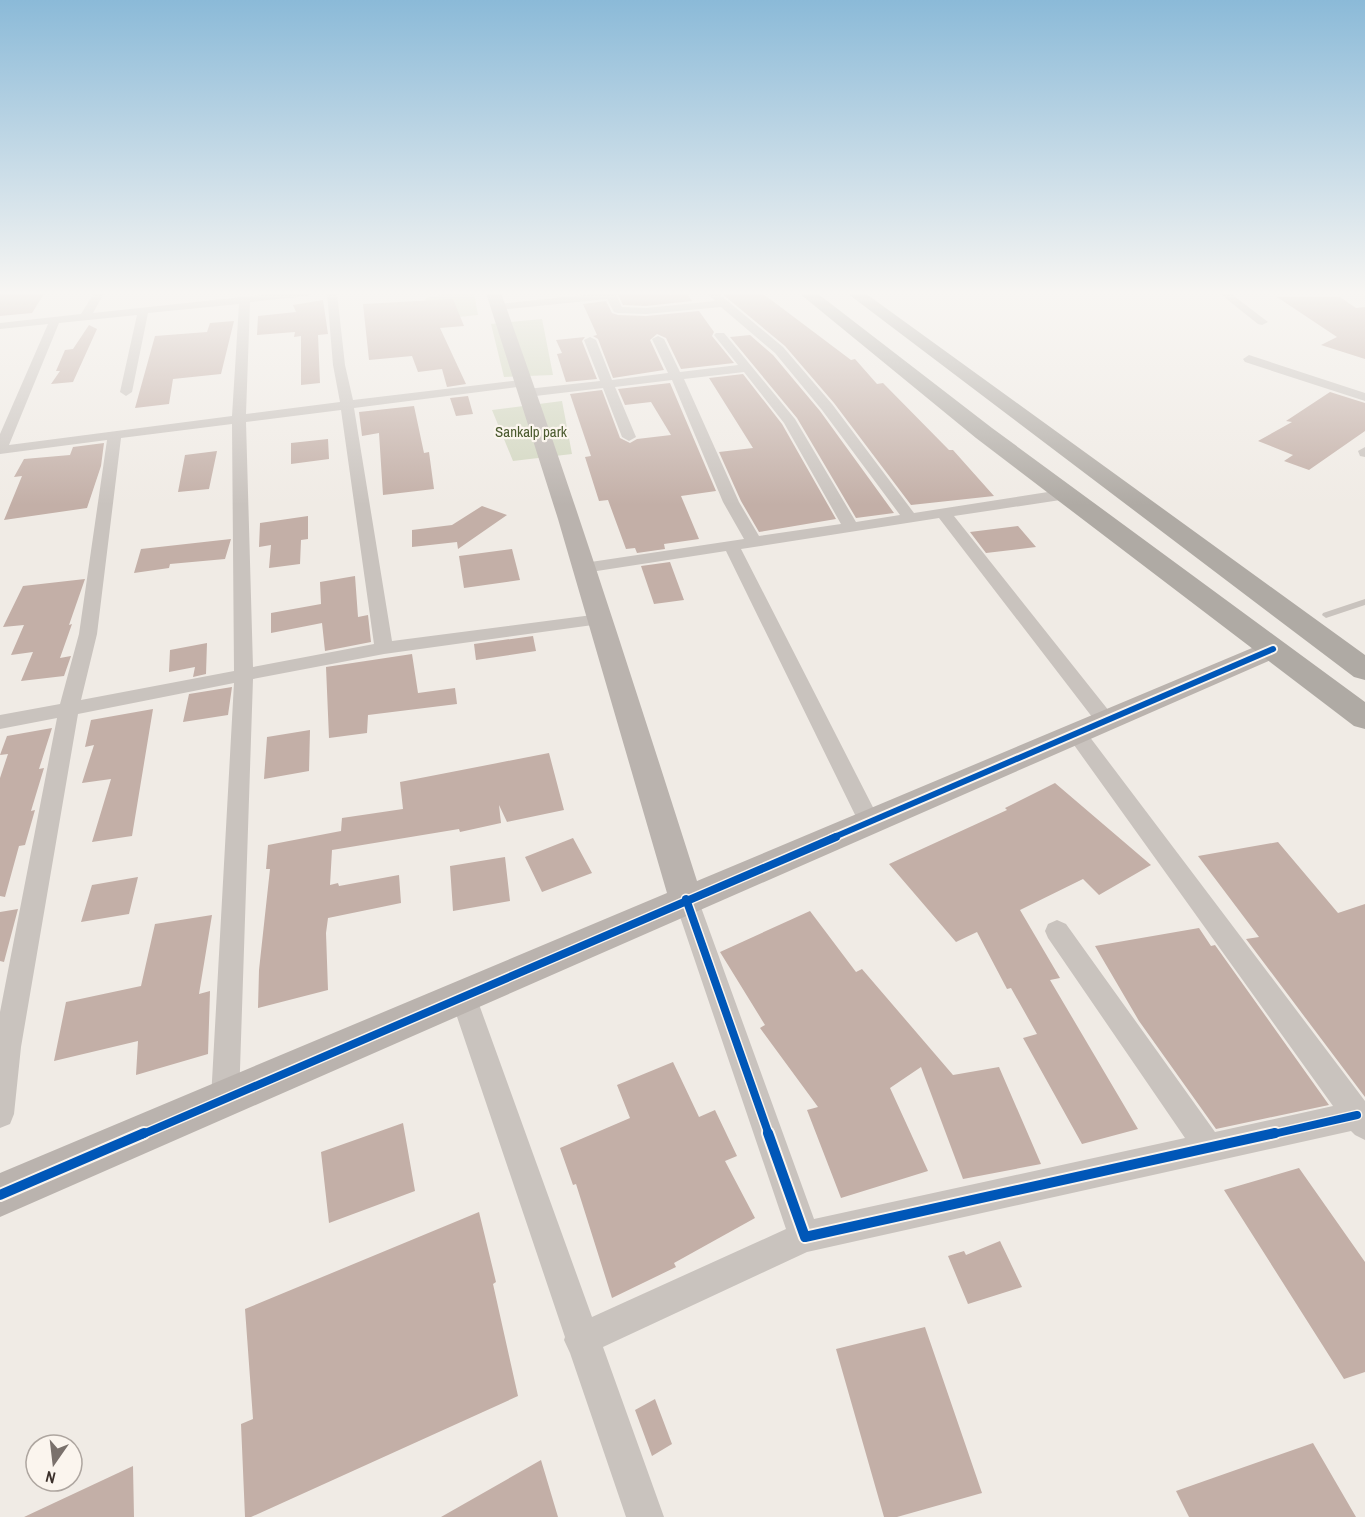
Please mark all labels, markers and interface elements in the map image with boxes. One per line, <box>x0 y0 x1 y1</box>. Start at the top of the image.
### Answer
park label: Sankalp park <box>495 421 568 442</box>
north arrow <box>24 1433 84 1493</box>
text: N <box>43 1466 58 1489</box>

